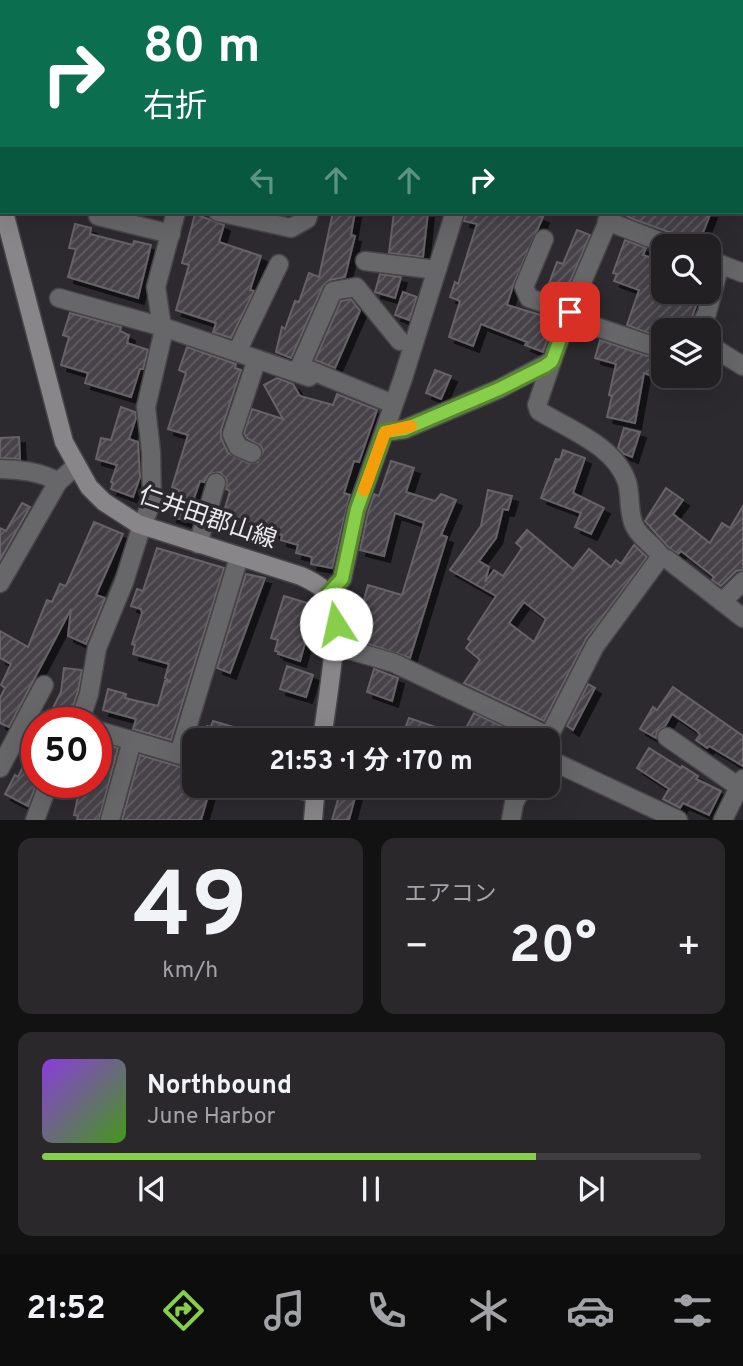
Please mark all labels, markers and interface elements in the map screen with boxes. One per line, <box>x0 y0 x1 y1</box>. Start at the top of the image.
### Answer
text: 80 m <box>143 18 260 80</box>
icon: right <box>28 28 119 119</box>
text: 右折 <box>143 88 207 128</box>
icon: left <box>244 161 282 199</box>
icon: ahead <box>317 161 355 199</box>
icon: ahead <box>390 161 428 199</box>
icon: right <box>463 161 501 199</box>
map controls <box>651 234 721 388</box>
button: search <box>651 234 721 304</box>
pin <box>540 282 600 342</box>
icon: arrive <box>551 293 589 331</box>
button: layers <box>651 318 721 388</box>
street label: 仁井田郡山線 <box>134 481 280 557</box>
position arrow <box>299 587 373 661</box>
speed limit sign: 50 <box>21 707 112 798</box>
text: 21:53 · 1 分 · 170 m <box>269 746 473 779</box>
text: 49 <box>133 854 247 969</box>
text: エアコン <box>405 881 497 910</box>
text: 20° <box>509 915 597 981</box>
text: − <box>405 924 429 973</box>
text: + <box>676 924 701 973</box>
text: km/h <box>162 957 218 986</box>
text: Northbound <box>147 1070 292 1103</box>
text: June Harbor <box>147 1103 275 1132</box>
icon: previous <box>133 1170 171 1208</box>
icon: pause <box>352 1170 390 1208</box>
icon: next <box>572 1170 610 1208</box>
icon: directions <box>159 1286 208 1335</box>
icon: music <box>260 1286 309 1335</box>
icon: phone <box>362 1286 411 1335</box>
icon: climate <box>464 1286 513 1335</box>
icon: car <box>566 1286 615 1335</box>
icon: filters <box>668 1286 717 1335</box>
text: 21:52 <box>26 1290 106 1330</box>

